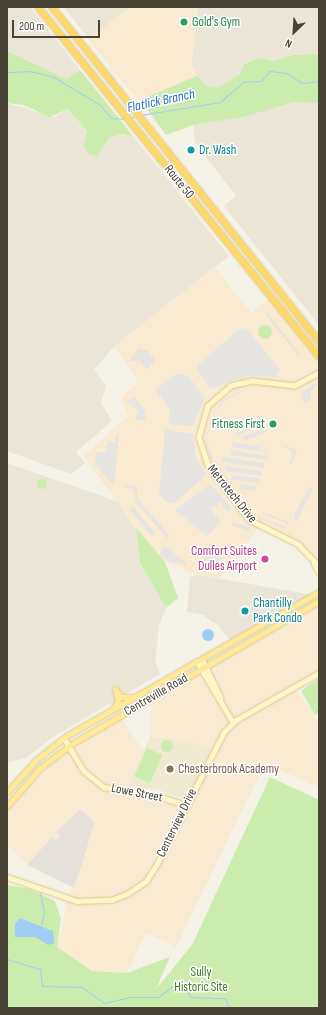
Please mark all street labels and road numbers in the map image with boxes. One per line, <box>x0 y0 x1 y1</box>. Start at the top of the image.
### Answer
street label: Route 50 <box>161 162 197 202</box>
street label: Metrotech Drive <box>204 462 260 526</box>
street label: Centreville Road <box>121 671 191 719</box>
street label: Lowe Street <box>110 780 164 806</box>
street label: Centerview Drive <box>154 786 200 860</box>

